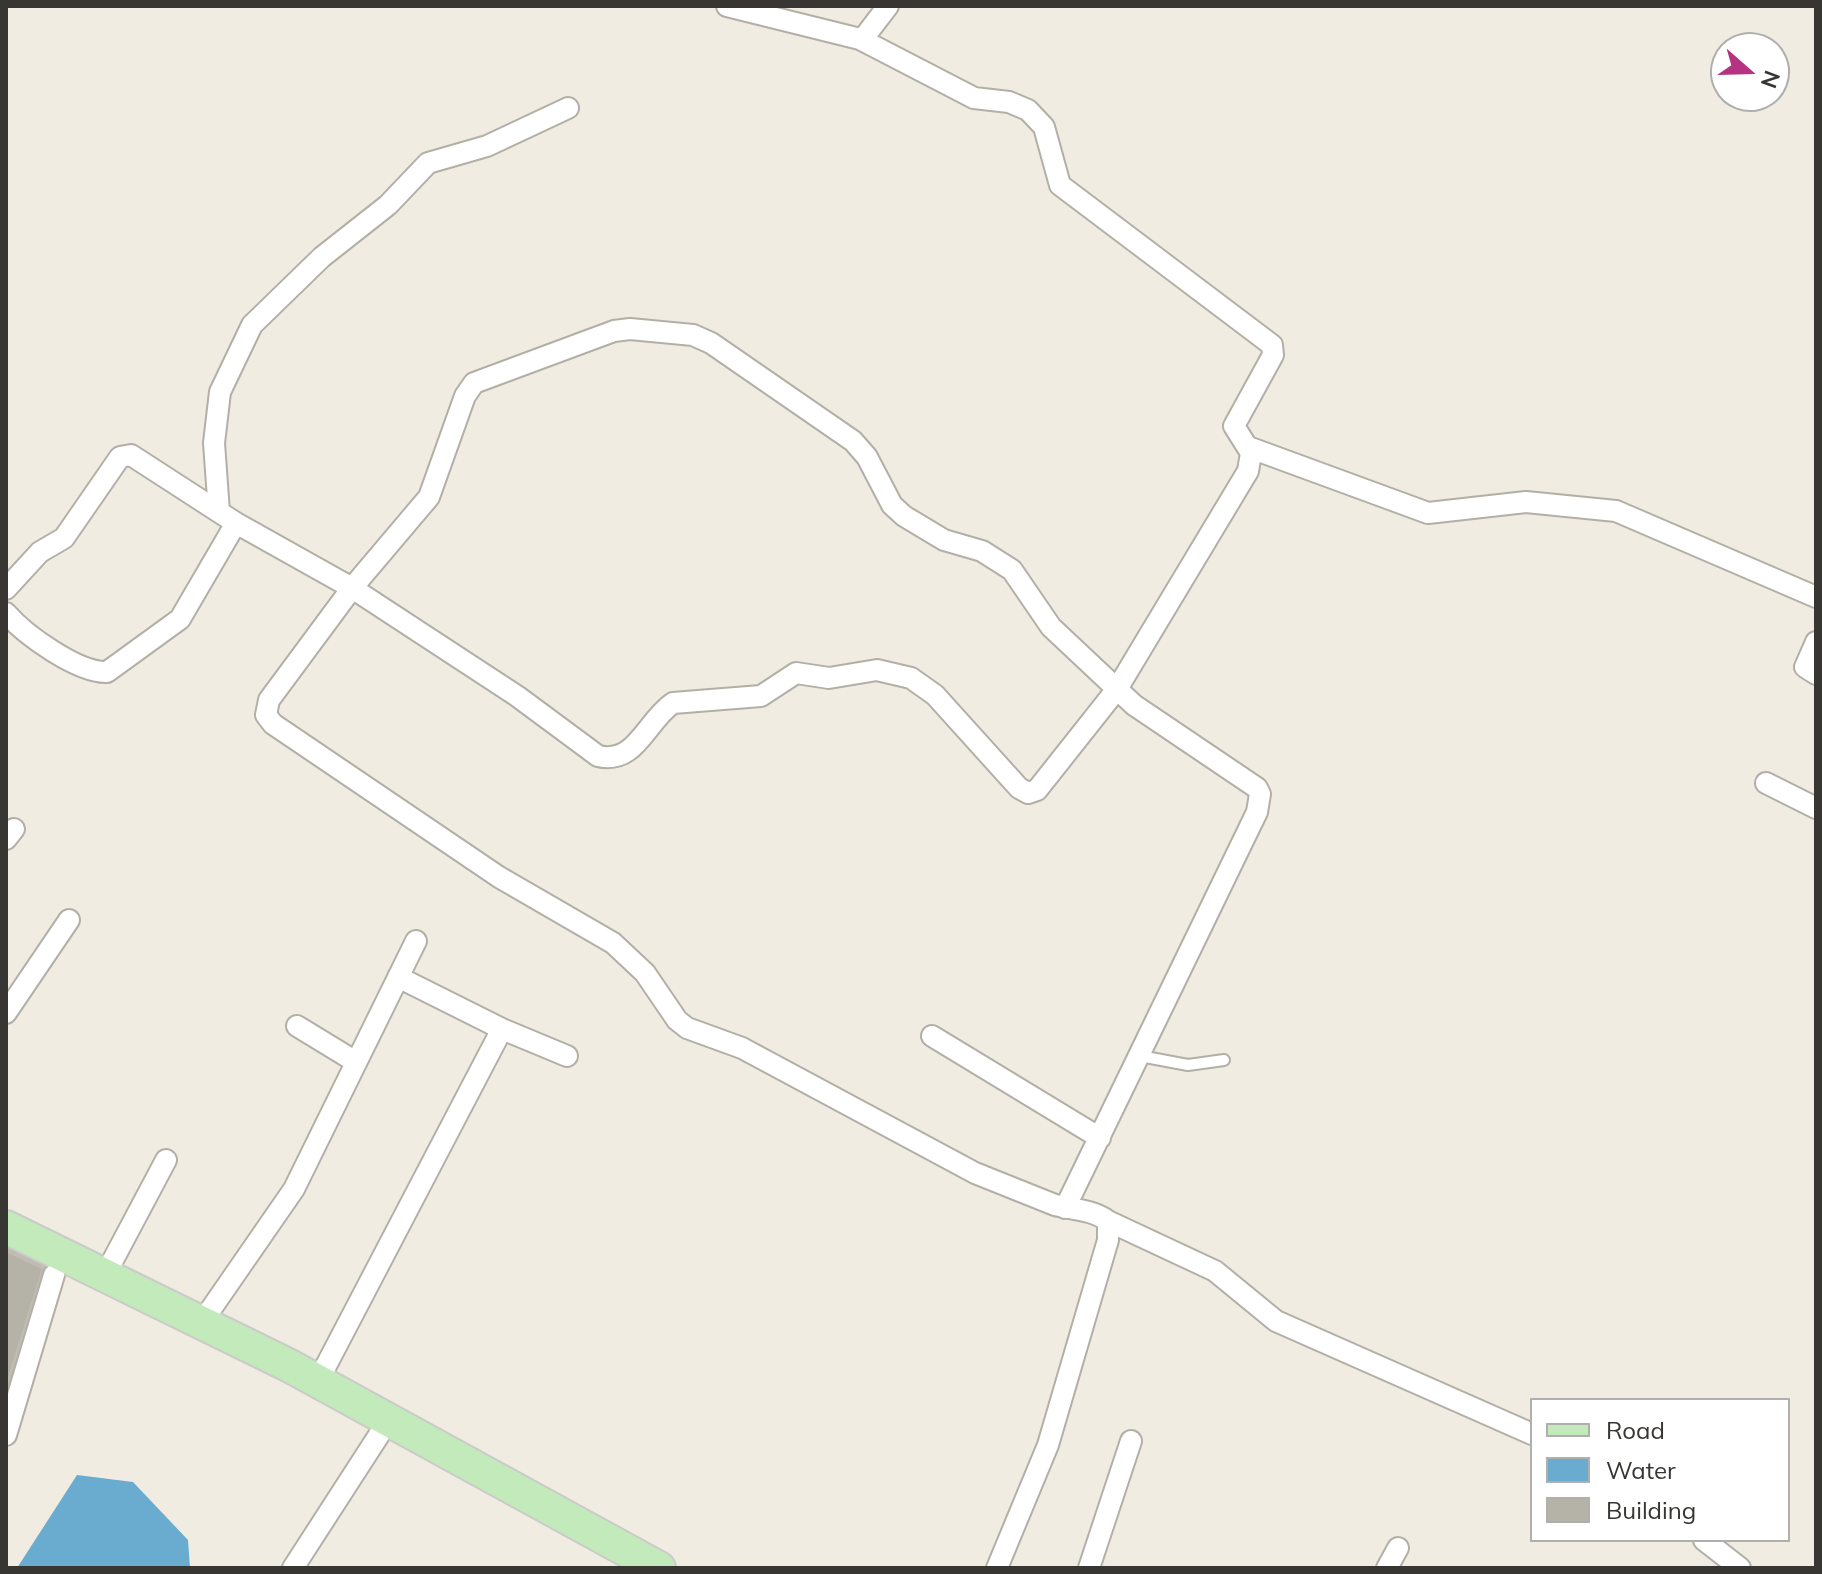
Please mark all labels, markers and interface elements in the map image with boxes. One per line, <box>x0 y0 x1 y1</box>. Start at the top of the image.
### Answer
north arrow <box>1710 32 1790 112</box>
text: N <box>1755 67 1787 92</box>
legend <box>1530 1398 1790 1542</box>
text: Road <box>1606 1415 1665 1445</box>
text: Water <box>1606 1455 1676 1485</box>
text: Building <box>1606 1495 1696 1525</box>

